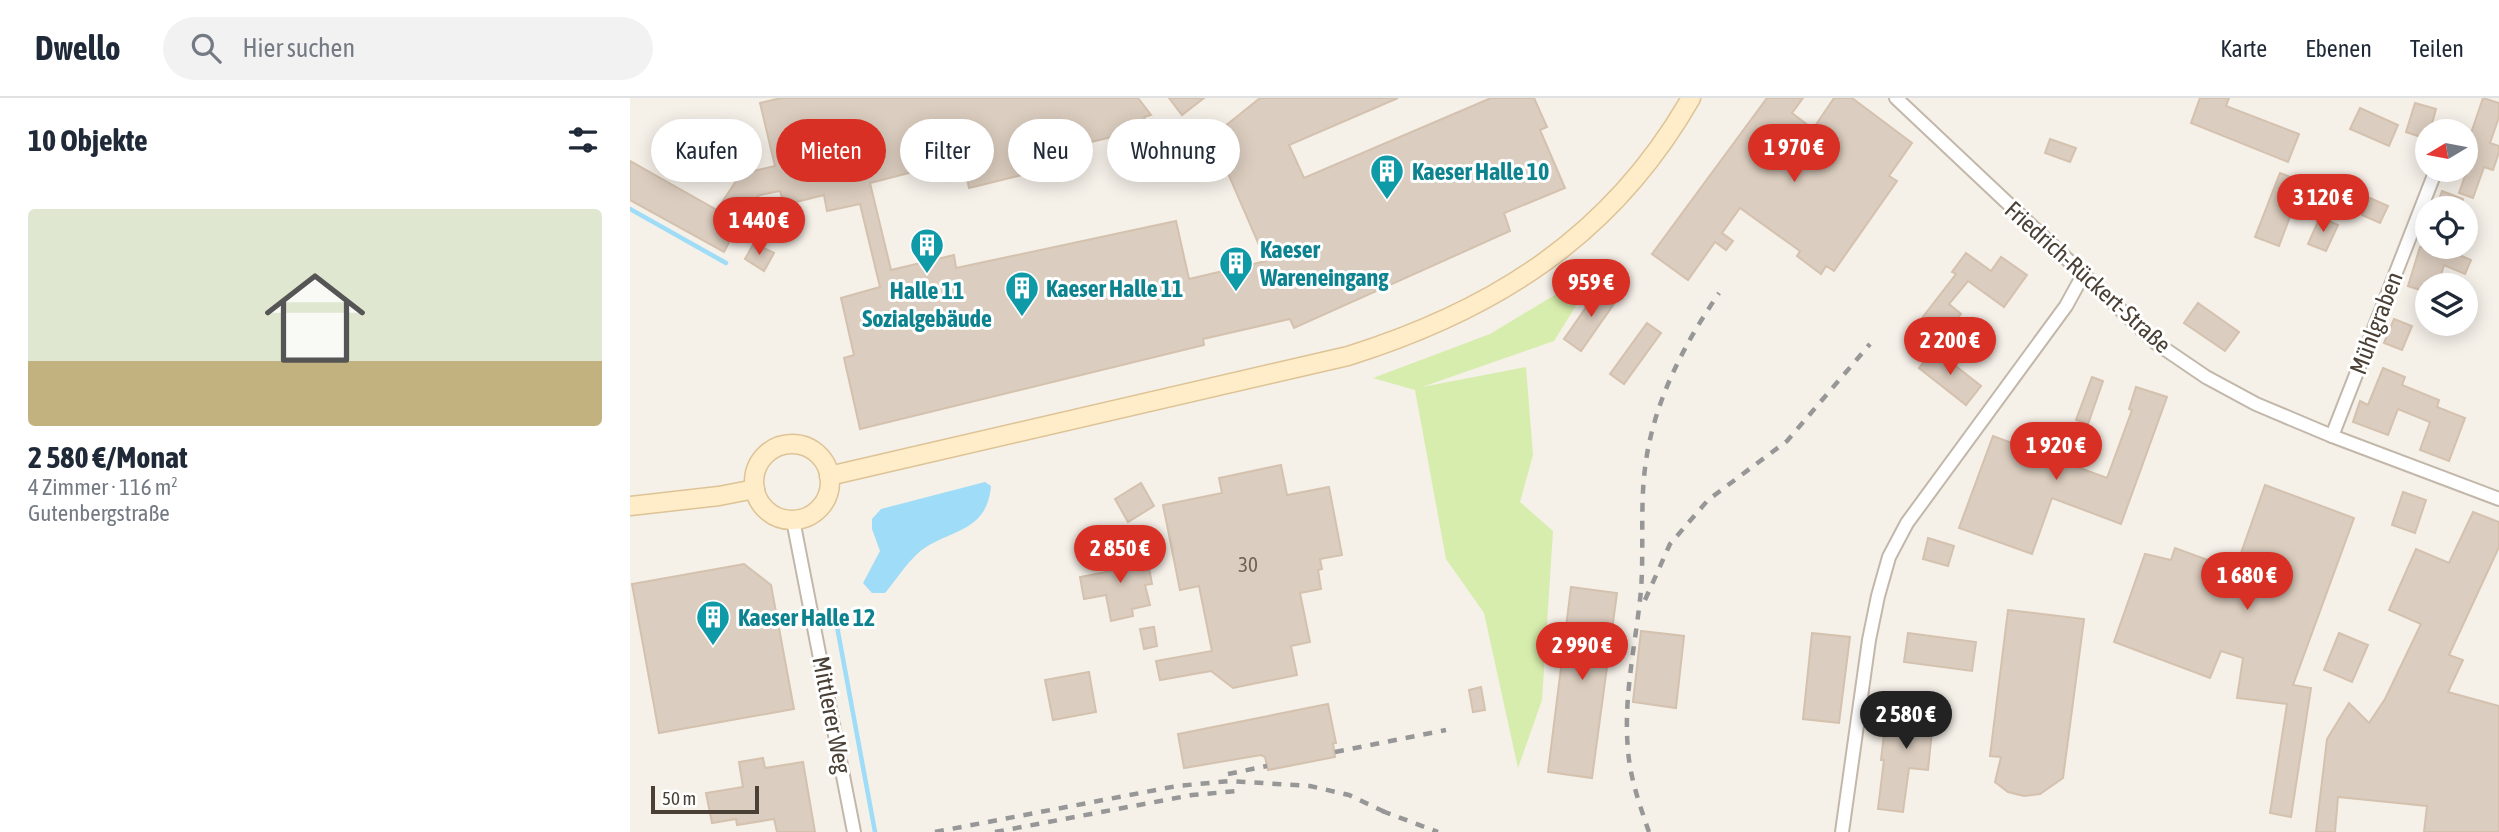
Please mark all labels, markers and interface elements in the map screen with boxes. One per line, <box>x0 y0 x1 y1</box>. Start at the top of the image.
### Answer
search box <box>163 17 653 80</box>
text: Dwello <box>35 29 121 67</box>
icon: search <box>187 29 225 67</box>
text: Hier suchen <box>243 33 355 63</box>
text: Karte <box>2220 35 2267 62</box>
text: Ebenen <box>2305 35 2372 62</box>
text: Teilen <box>2410 35 2464 62</box>
chip: Kaufen <box>651 119 762 182</box>
chip: Mieten <box>776 119 886 182</box>
chip: Filter <box>900 119 994 182</box>
chip: Neu <box>1008 119 1093 182</box>
chip: Wohnung <box>1107 119 1240 182</box>
north arrow <box>2415 119 2478 182</box>
map controls <box>2415 119 2478 336</box>
icon: filters <box>564 121 602 159</box>
text: 10 Objekte <box>28 123 148 157</box>
pin: 1 970 € <box>1729 125 1859 184</box>
text: 1 970 € <box>1764 134 1824 160</box>
building icon: Kaeser Halle 10 <box>1368 152 1406 201</box>
place label: Kaeser Halle 10 <box>1412 158 1549 185</box>
pin: 3 120 € <box>2258 174 2388 234</box>
text: 3 120 € <box>2293 184 2353 210</box>
street label: Friedrich-Rückert-Straße <box>2000 196 2176 358</box>
button: locate <box>2415 196 2478 259</box>
pin: 1 440 € <box>694 198 824 257</box>
text: 1 440 € <box>729 207 789 233</box>
building icon: Halle 11 Sozialgebäude <box>908 226 946 275</box>
place label: Kaeser Wareneingang <box>1259 236 1389 291</box>
building icon: Kaeser Wareneingang <box>1217 244 1255 293</box>
icon: home <box>252 255 378 381</box>
pin: 959 € <box>1542 260 1640 319</box>
street label: Mühlgraben <box>2344 268 2408 378</box>
building icon: Kaeser Halle 11 <box>1003 269 1041 318</box>
text: 959 € <box>1568 269 1614 295</box>
button: layers <box>2415 273 2478 336</box>
place label: Kaeser Halle 11 <box>1046 275 1183 302</box>
place label: Halle 11 Sozialgebäude <box>862 277 992 332</box>
pin: 2 200 € <box>1885 317 2015 377</box>
text: 2 200 € <box>1920 327 1980 353</box>
pin: 1 920 € <box>1991 422 2121 482</box>
text: 1 920 € <box>2026 432 2086 458</box>
text: 2 580 €/Monat <box>28 440 188 474</box>
text: 4 Zimmer · 116 m² <box>28 474 178 500</box>
text: Gutenbergstraße <box>28 500 170 526</box>
pin: 2 850 € <box>1055 526 1185 585</box>
text: 2 850 € <box>1090 535 1150 561</box>
house number: 30 <box>1238 552 1258 576</box>
pin: 1 680 € <box>2182 552 2312 612</box>
text: 1 680 € <box>2217 562 2277 588</box>
building icon: Kaeser Halle 12 <box>694 598 732 647</box>
place label: Kaeser Halle 12 <box>738 604 875 631</box>
pin: 2 990 € <box>1517 622 1647 682</box>
text: 2 990 € <box>1552 632 1612 658</box>
street label: Mittlerer Weg <box>807 654 857 776</box>
pin: 2 580 € <box>1841 692 1971 751</box>
text: 2 580 € <box>1876 701 1936 727</box>
scale bar <box>651 783 760 815</box>
text: 50 m <box>662 787 696 809</box>

